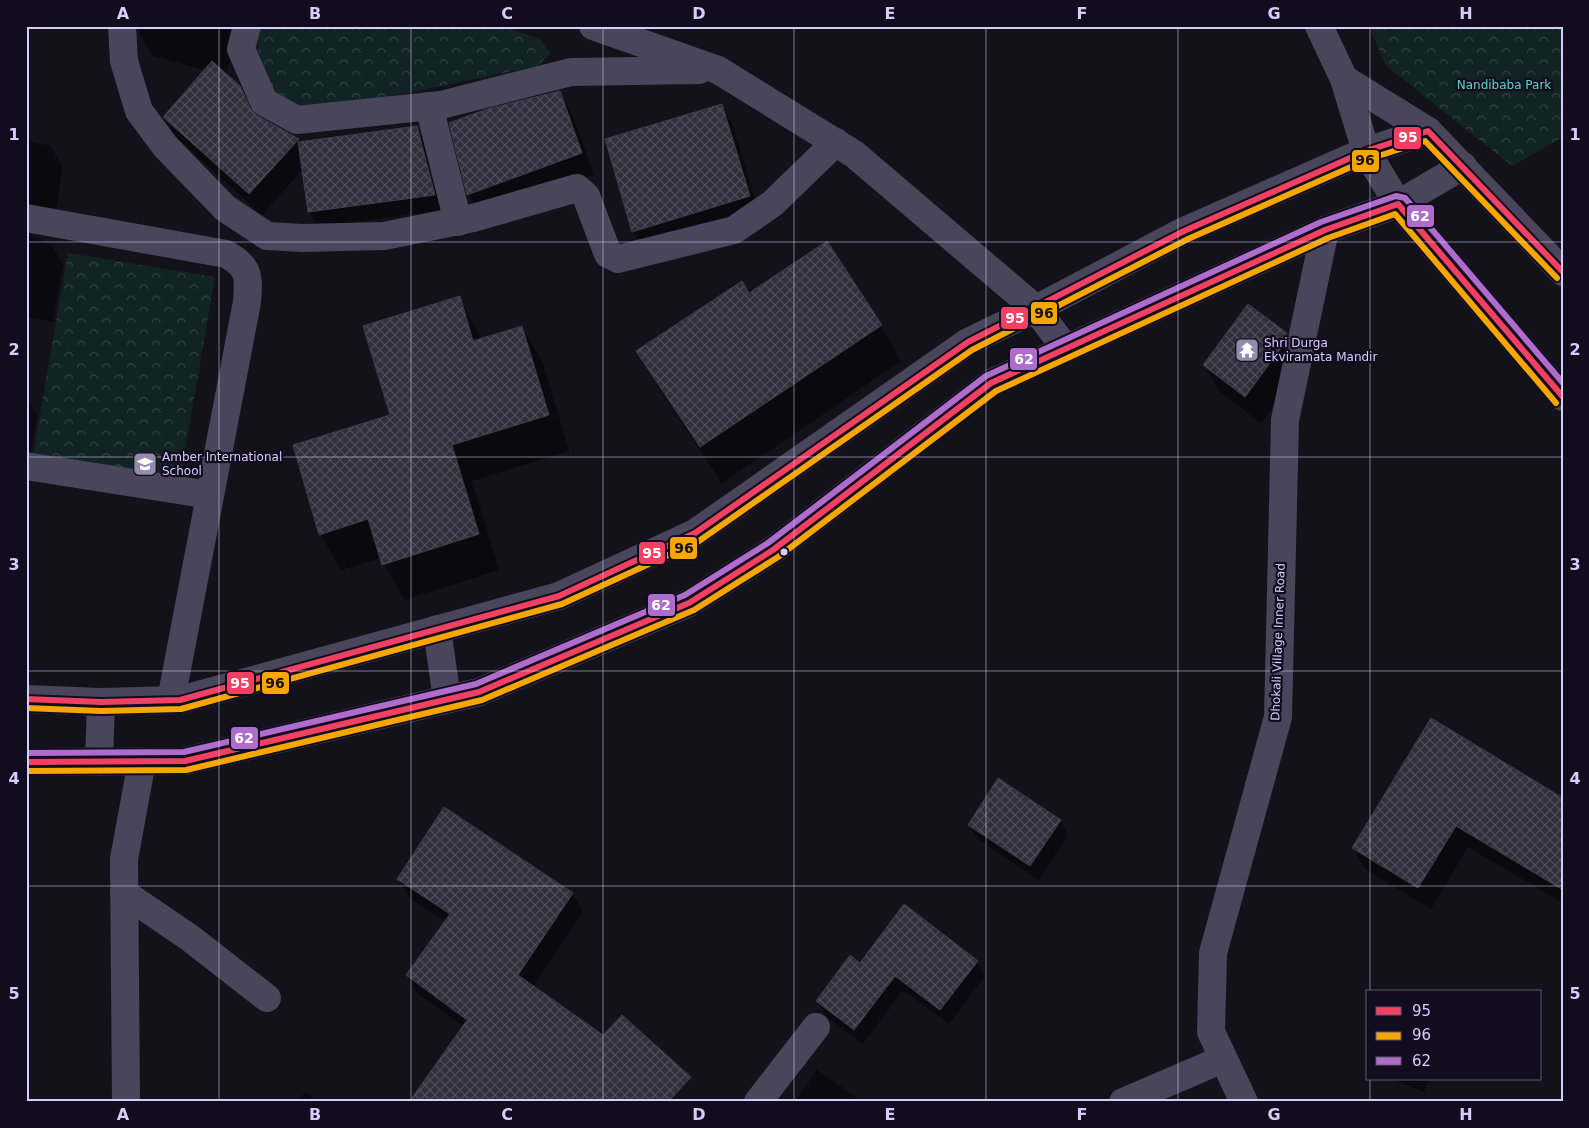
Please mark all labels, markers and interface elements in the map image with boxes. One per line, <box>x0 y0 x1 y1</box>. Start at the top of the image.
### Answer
text: A <box>117 4 130 23</box>
text: B <box>309 4 321 23</box>
text: C <box>501 4 513 23</box>
text: D <box>692 4 706 23</box>
text: E <box>885 4 895 23</box>
text: F <box>1077 4 1087 23</box>
text: G <box>1267 4 1281 23</box>
text: H <box>1459 4 1473 23</box>
park label: Nandibaba Park <box>1457 78 1551 92</box>
text: 1 <box>8 125 20 144</box>
text: 1 <box>1569 125 1581 144</box>
line badge: 95 <box>1393 126 1422 150</box>
text: 95 <box>1398 129 1418 145</box>
line badge: 96 <box>1351 149 1380 173</box>
text: 96 <box>1355 152 1375 168</box>
line badge: 62 <box>1406 204 1435 228</box>
text: 62 <box>1410 208 1430 224</box>
line badge: 96 <box>1030 301 1058 325</box>
text: 96 <box>1034 305 1054 321</box>
line badge: 95 <box>1000 306 1029 330</box>
text: 95 <box>1005 310 1025 326</box>
place label: Shri Durga Ekviramata Mandir <box>1264 336 1377 364</box>
temple icon: Shri Durga Ekviramata Mandir <box>1234 337 1260 363</box>
text: 2 <box>8 340 20 359</box>
text: 2 <box>1569 340 1581 359</box>
line badge: 62 <box>1009 347 1038 371</box>
text: 62 <box>1014 351 1034 367</box>
place label: Amber International School <box>162 450 282 478</box>
school or university icon: Amber International School <box>132 451 158 477</box>
line badge: 96 <box>669 536 698 560</box>
text: 96 <box>674 540 694 556</box>
line badge: 95 <box>638 541 666 565</box>
text: 95 <box>642 545 662 561</box>
unlabelled marker <box>779 547 789 557</box>
text: 3 <box>8 555 20 574</box>
text: 3 <box>1569 555 1581 574</box>
street label: Dhokali Village Inner Road <box>1268 563 1288 721</box>
line badge: 62 <box>647 593 676 617</box>
text: 62 <box>651 597 671 613</box>
line badge: 95 <box>226 671 255 695</box>
line badge: 96 <box>261 671 290 695</box>
text: 95 <box>230 675 250 691</box>
text: 96 <box>265 675 285 691</box>
line badge: 62 <box>230 726 259 750</box>
text: 62 <box>234 730 254 746</box>
text: 4 <box>8 769 20 788</box>
text: 4 <box>1569 769 1581 788</box>
text: 5 <box>8 984 20 1003</box>
text: 5 <box>1569 984 1581 1003</box>
legend <box>1366 990 1542 1080</box>
text: 95 <box>1412 1002 1431 1020</box>
text: 96 <box>1412 1026 1431 1044</box>
text: 62 <box>1412 1052 1431 1070</box>
text: A <box>117 1105 130 1124</box>
text: B <box>309 1105 321 1124</box>
text: C <box>501 1105 513 1124</box>
text: D <box>692 1105 706 1124</box>
text: E <box>885 1105 895 1124</box>
text: F <box>1077 1105 1087 1124</box>
text: G <box>1267 1105 1281 1124</box>
text: H <box>1459 1105 1473 1124</box>

